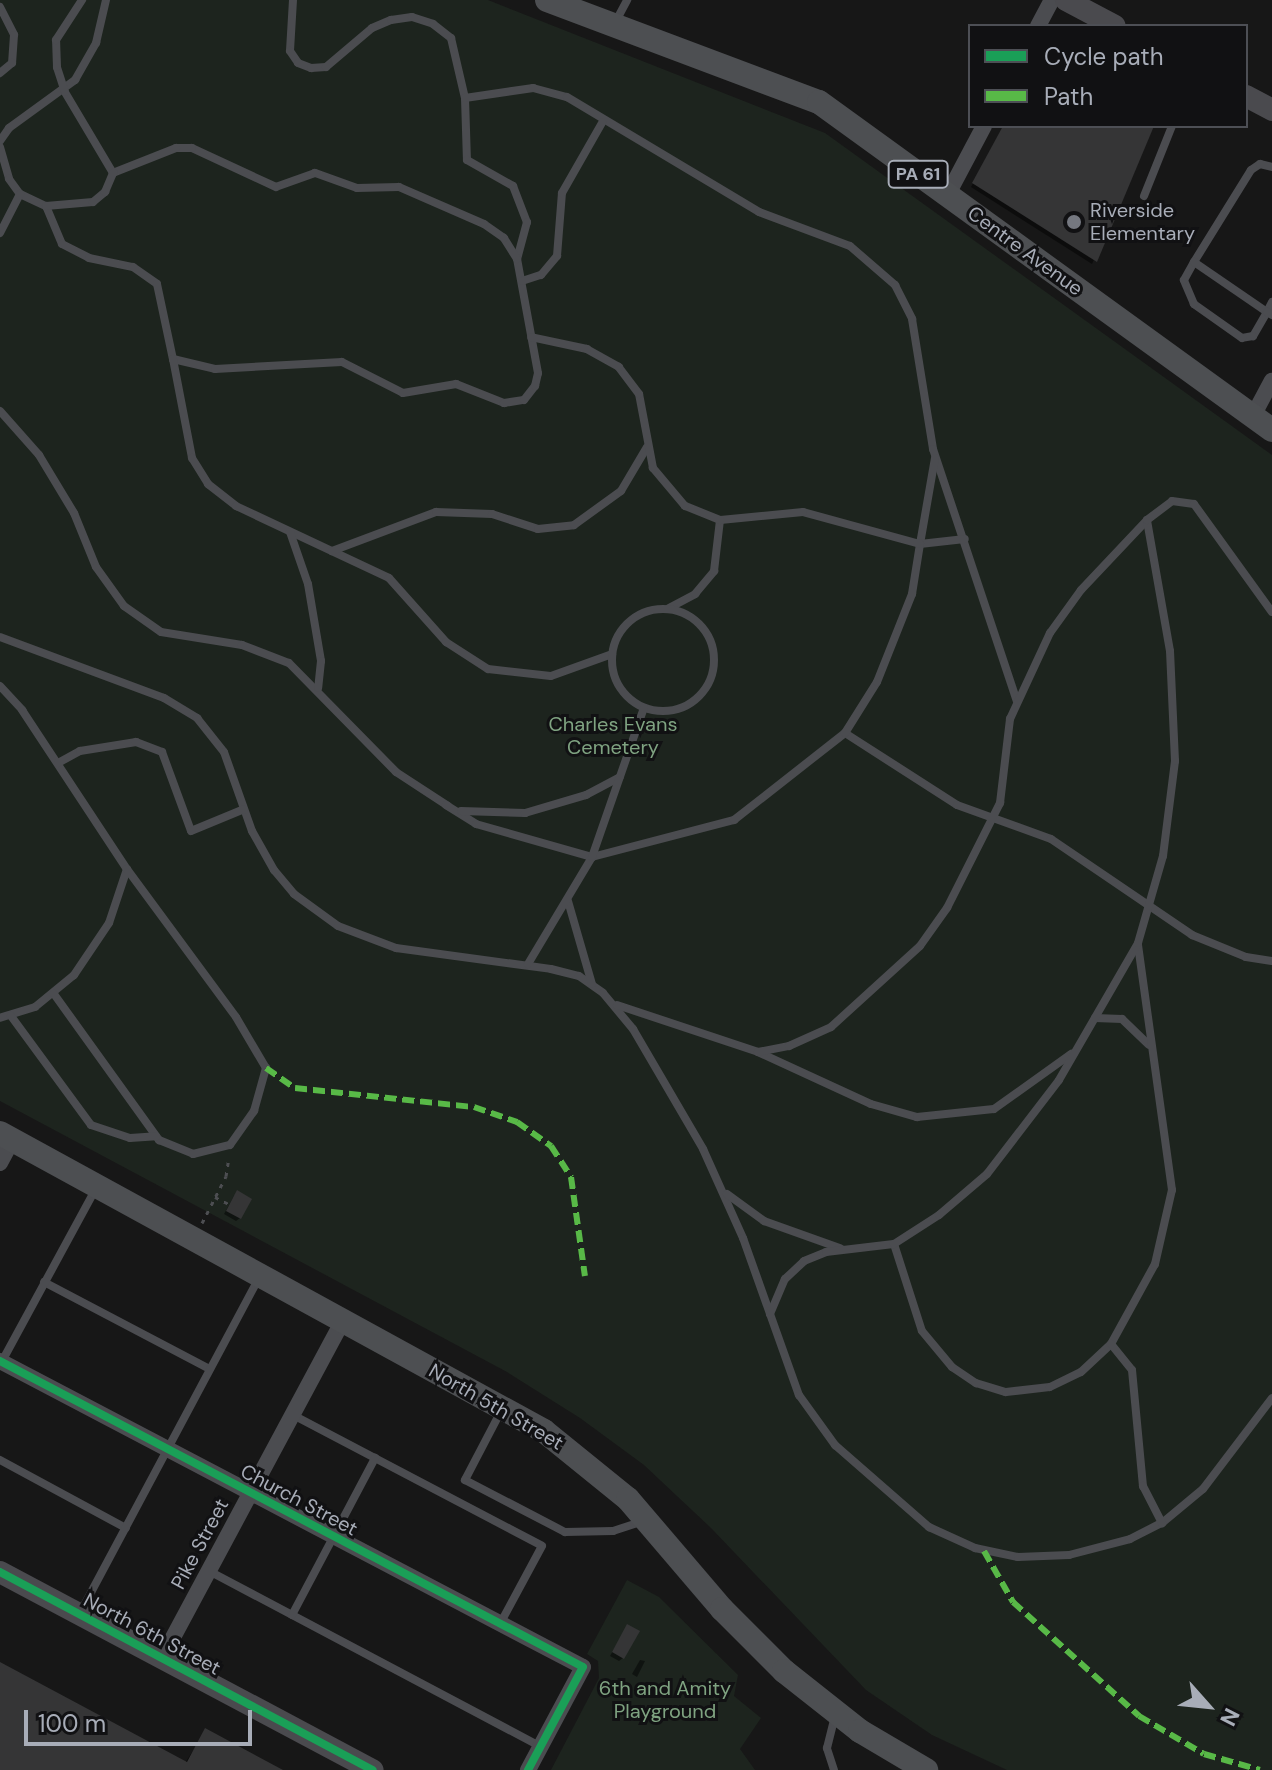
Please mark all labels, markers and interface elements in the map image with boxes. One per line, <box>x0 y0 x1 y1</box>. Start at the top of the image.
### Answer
legend <box>968 24 1248 128</box>
text: Cycle path <box>1044 41 1163 72</box>
text: Path <box>1044 81 1093 112</box>
road number: PA 61 <box>886 160 950 188</box>
place label: Riverside Elementary <box>1090 198 1195 245</box>
street label: Centre Avenue <box>963 201 1087 301</box>
marker: Riverside Elementary <box>1065 213 1083 231</box>
park label: Charles Evans Cemetery <box>548 712 678 759</box>
street label: North 5th Street <box>424 1359 568 1455</box>
street label: Church Street <box>236 1459 362 1541</box>
street label: Pike Street <box>166 1495 234 1593</box>
street label: North 6th Street <box>79 1588 225 1680</box>
north arrow <box>1168 1666 1248 1746</box>
park label: 6th and Amity Playground <box>599 1677 731 1724</box>
scale bar <box>28 1694 256 1744</box>
text: N <box>1213 1703 1246 1731</box>
text: 100 m <box>38 1708 106 1739</box>

